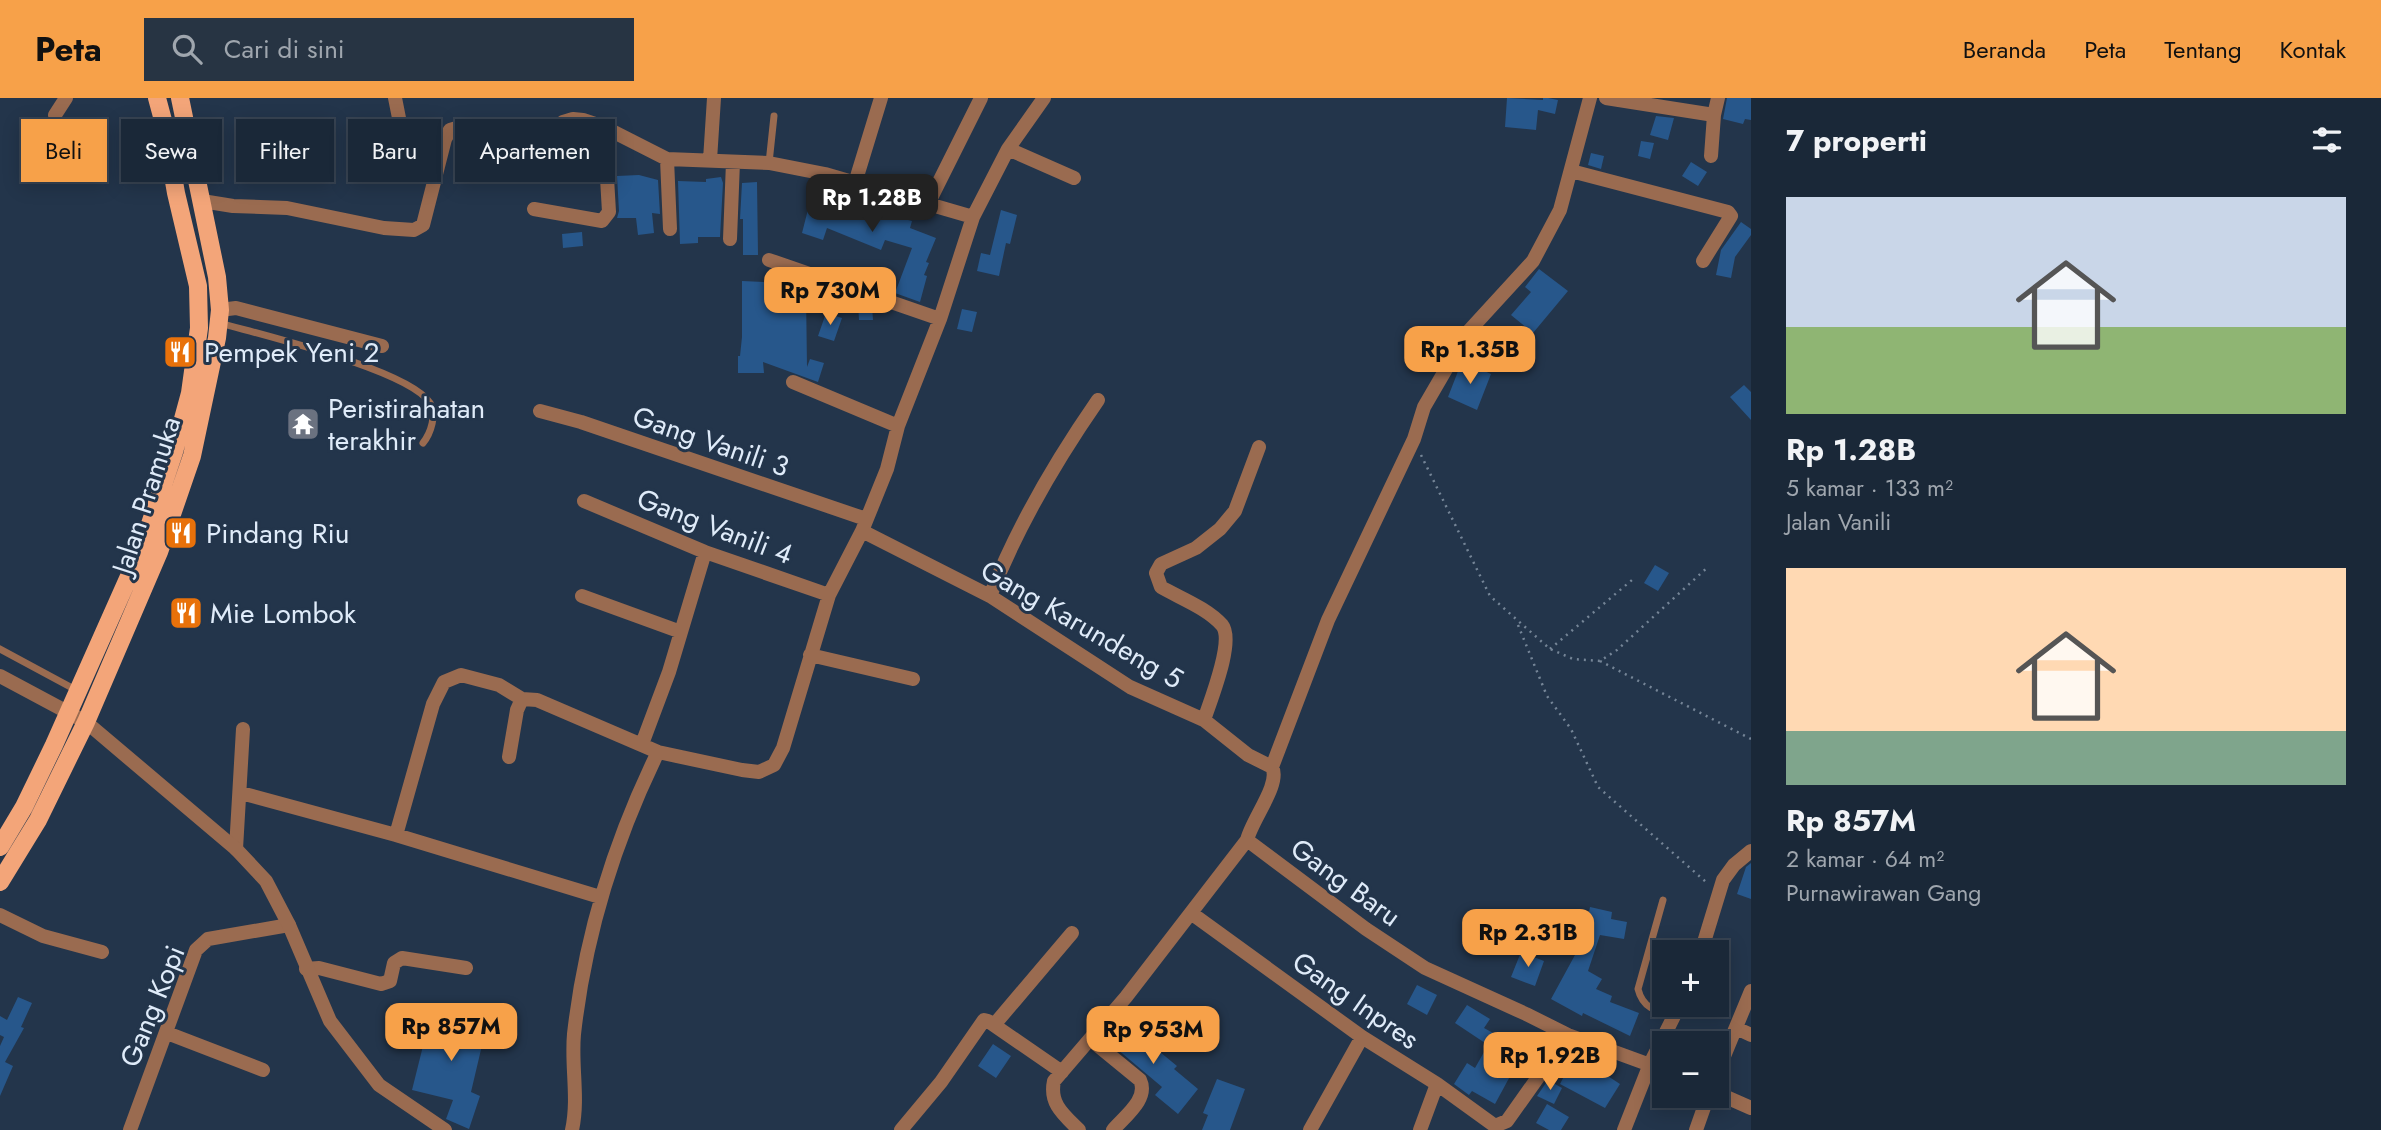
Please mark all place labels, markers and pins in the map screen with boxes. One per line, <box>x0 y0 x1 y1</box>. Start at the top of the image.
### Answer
pin: Rp 1.28B <box>800 174 944 234</box>
pin: Rp 730M <box>765 268 895 327</box>
pin: Rp 1.35B <box>1398 327 1542 386</box>
place label: Pempek Yeni 2 <box>204 332 380 373</box>
restaurant icon: Pempek Yeni 2 <box>161 333 199 371</box>
place label: Peristirahatan terakhir <box>328 388 485 461</box>
temple icon: Peristirahatan terakhir <box>284 405 322 443</box>
place label: Pindang Riu <box>206 513 349 554</box>
restaurant icon: Pindang Riu <box>162 514 200 552</box>
place label: Mie Lombok <box>210 593 357 634</box>
restaurant icon: Mie Lombok <box>167 594 205 632</box>
pin: Rp 2.31B <box>1456 910 1600 969</box>
pin: Rp 857M <box>386 1004 516 1063</box>
pin: Rp 953M <box>1088 1006 1218 1066</box>
pin: Rp 1.92B <box>1478 1032 1622 1092</box>

